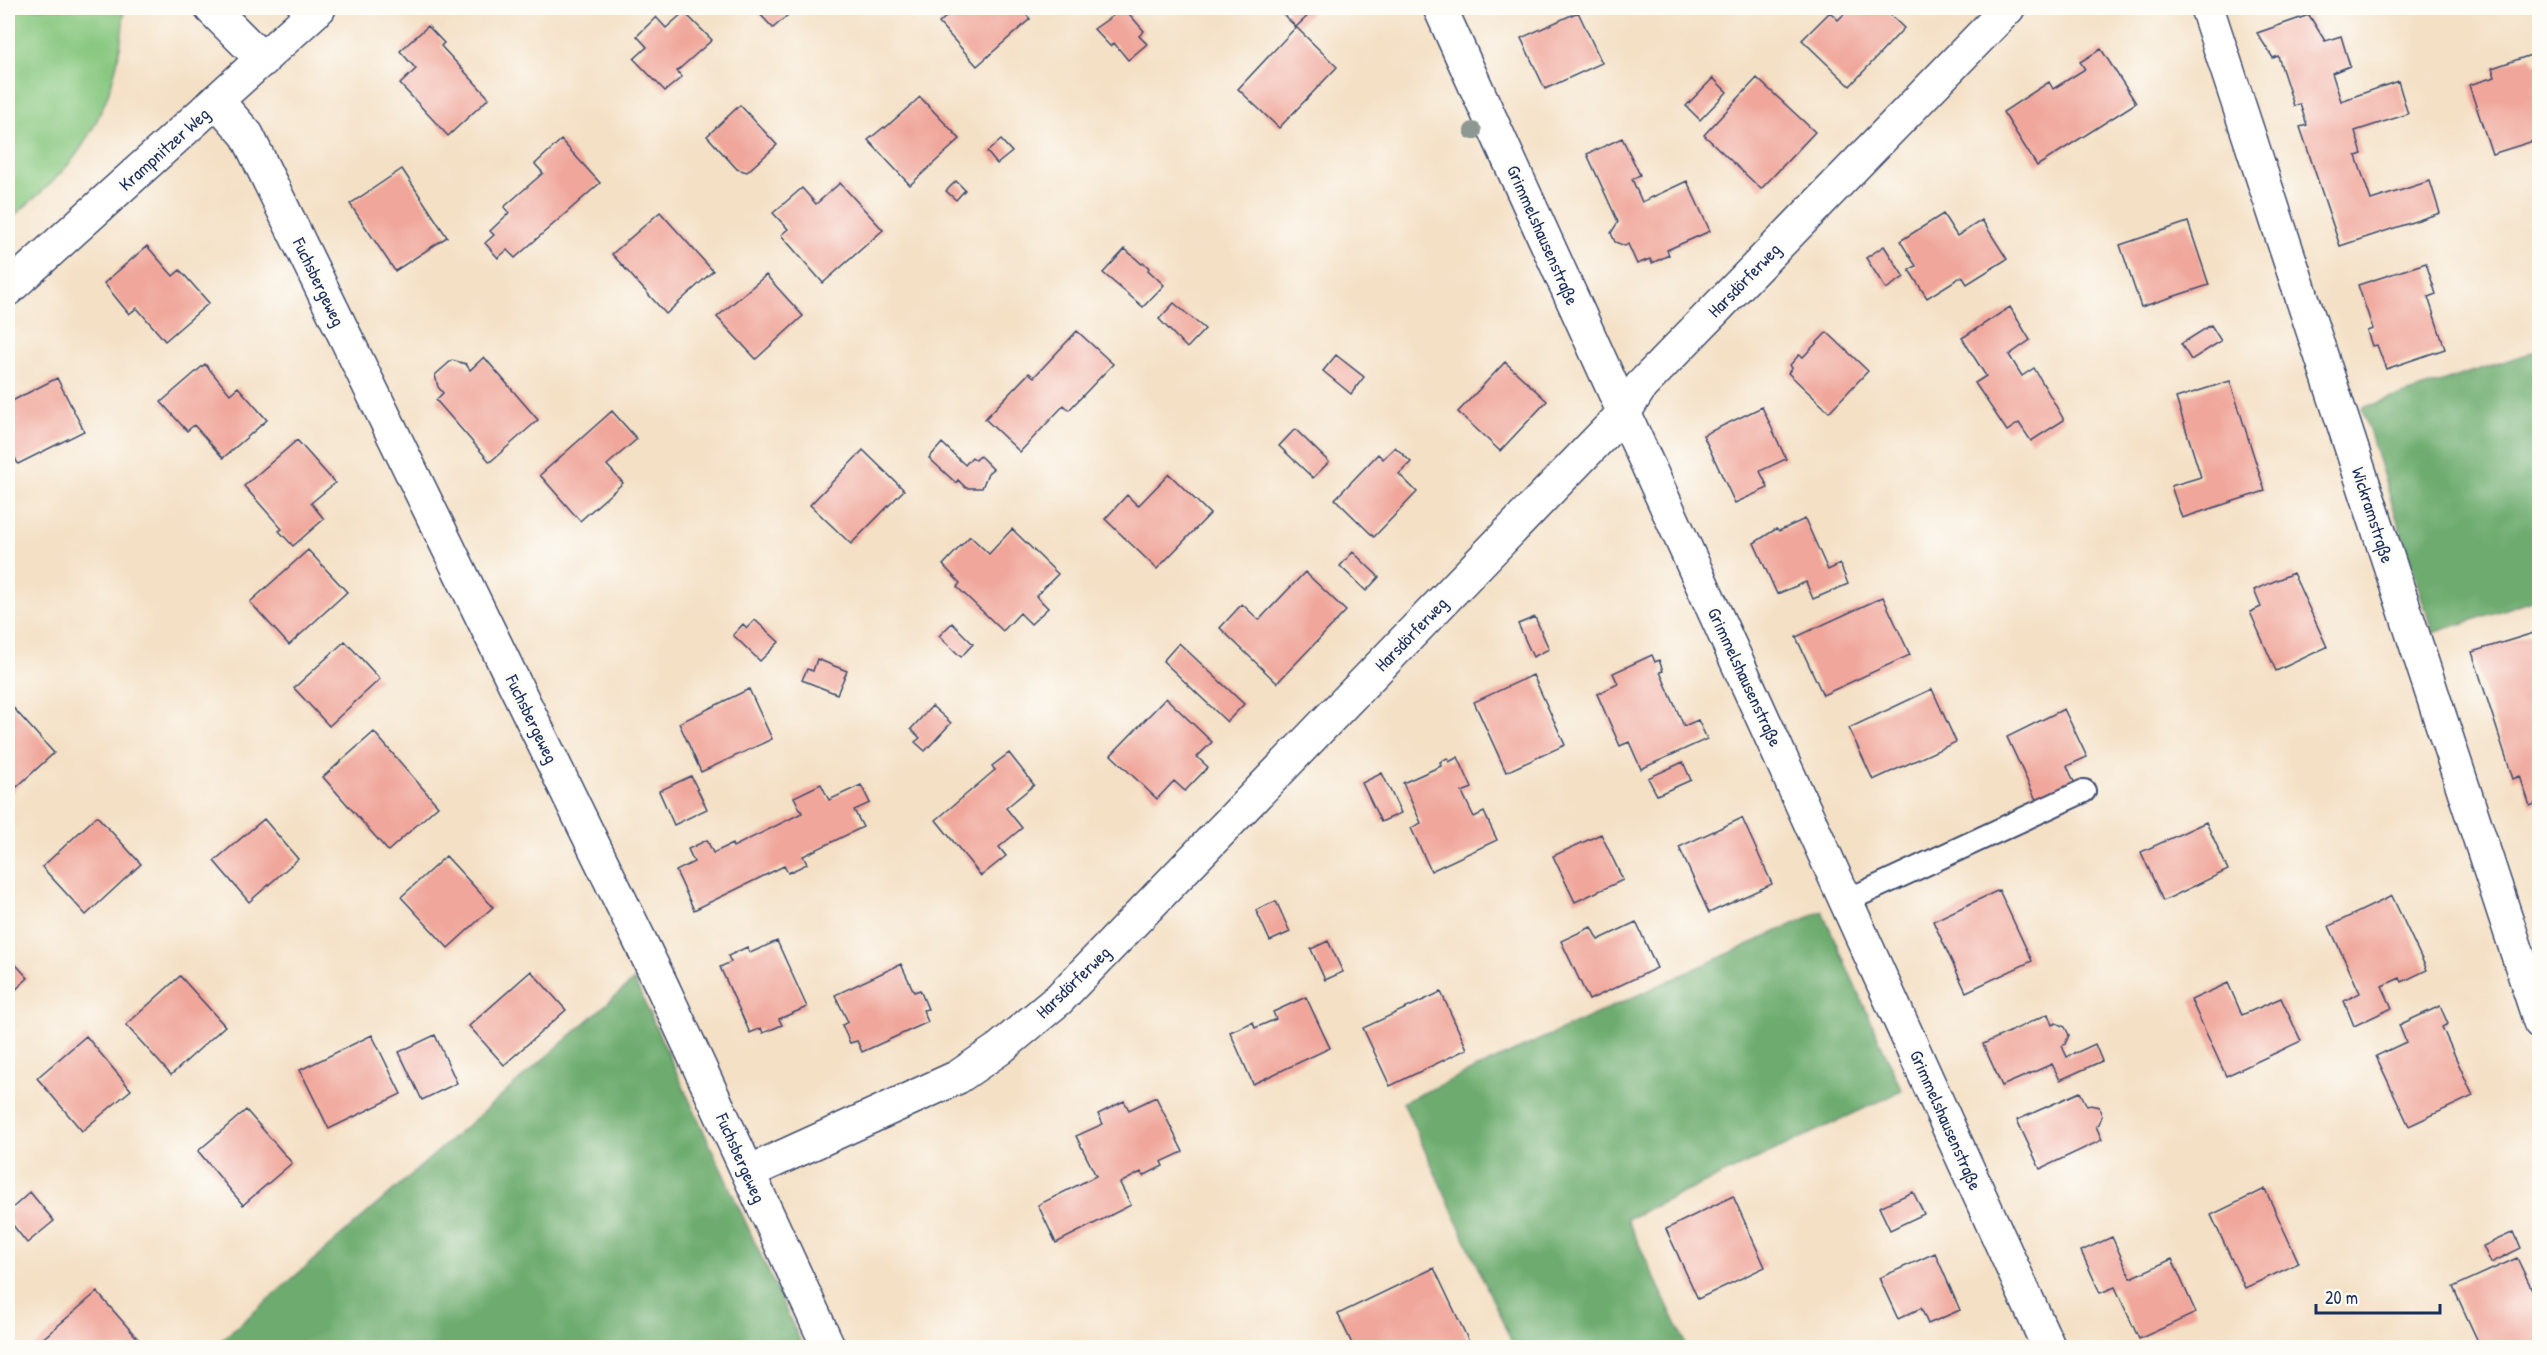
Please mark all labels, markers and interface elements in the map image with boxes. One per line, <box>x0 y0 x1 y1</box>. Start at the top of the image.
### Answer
street label: Krampnitzer Weg <box>113 102 215 196</box>
street label: Grimmelshausenstraße <box>1501 161 1585 309</box>
street label: Fuchsbergeweg <box>286 233 351 330</box>
street label: Harsdörferweg <box>1702 237 1786 323</box>
street label: Wickramstraße <box>2346 464 2400 566</box>
street label: Harsdörferweg <box>1369 591 1453 677</box>
street label: Grimmelshausenstraße <box>1702 603 1788 751</box>
street label: Fuchsbergeweg <box>499 670 564 767</box>
street label: Harsdörferweg <box>1030 940 1116 1024</box>
street label: Grimmelshausenstraße <box>1904 1046 1988 1194</box>
street label: Fuchsbergeweg <box>710 1108 772 1207</box>
scale bar <box>2316 1277 2440 1315</box>
text: 20 m <box>2325 1285 2358 1310</box>

